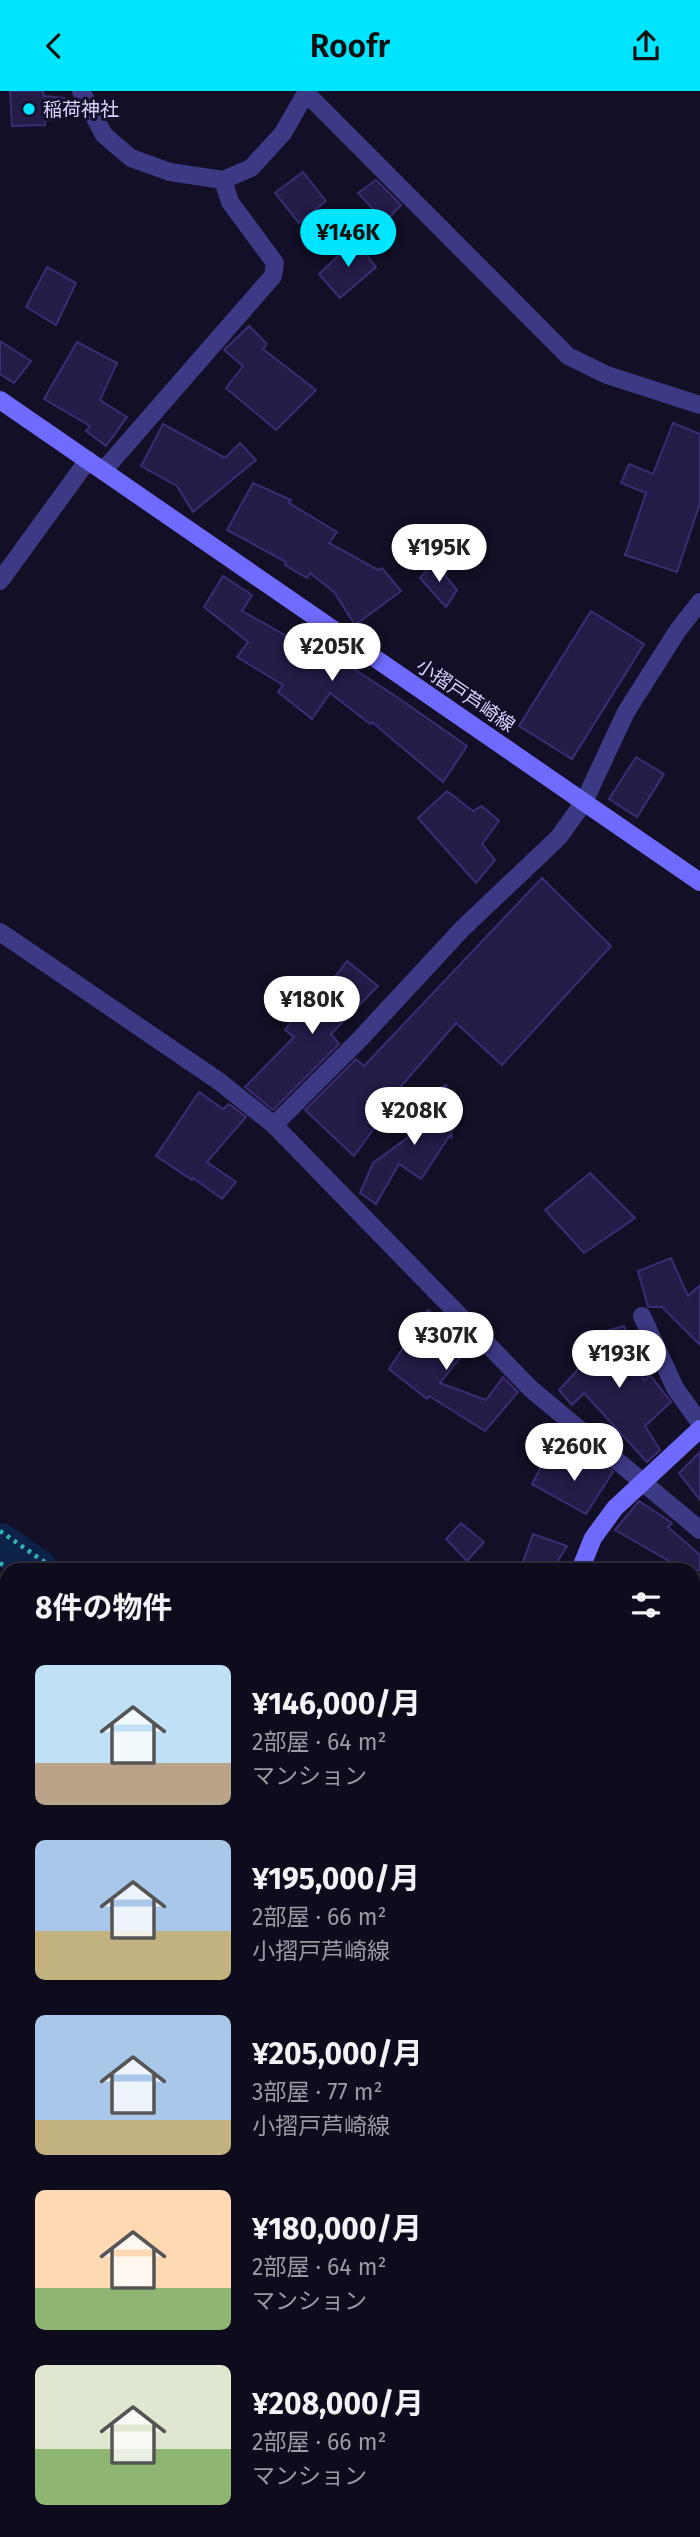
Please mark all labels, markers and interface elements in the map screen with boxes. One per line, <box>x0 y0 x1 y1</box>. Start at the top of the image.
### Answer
icon: back <box>35 27 73 65</box>
text: Roofr <box>310 27 390 65</box>
icon: share <box>627 27 665 65</box>
place label: 稲荷神社 <box>43 98 119 121</box>
marker: 稲荷神社 <box>21 101 37 117</box>
pin: ¥146K <box>299 209 397 269</box>
text: ¥146K <box>316 218 380 246</box>
pin: ¥195K <box>390 525 488 584</box>
text: ¥195K <box>408 533 470 561</box>
pin: ¥205K <box>283 623 381 683</box>
text: ¥205K <box>300 632 364 660</box>
street label: 小摺戸芦崎線 <box>412 654 519 737</box>
pin: ¥180K <box>263 977 361 1036</box>
text: ¥180K <box>280 985 344 1013</box>
pin: ¥208K <box>365 1087 463 1147</box>
text: ¥208K <box>381 1096 447 1124</box>
pin: ¥307K <box>397 1313 495 1372</box>
text: ¥307K <box>415 1321 478 1349</box>
pin: ¥193K <box>570 1331 668 1390</box>
text: ¥193K <box>588 1339 650 1367</box>
pin: ¥260K <box>525 1423 623 1483</box>
text: ¥260K <box>541 1432 607 1460</box>
icon: filters <box>627 1586 665 1624</box>
text: 8件の物件 <box>35 1590 172 1626</box>
text: ¥146,000/月 <box>252 1686 421 1722</box>
icon: home <box>91 1693 175 1777</box>
text: 2部屋 · 64 m² <box>252 1728 386 1756</box>
text: マンション <box>252 1762 367 1790</box>
text: ¥195,000/月 <box>252 1861 420 1897</box>
icon: home <box>91 1868 175 1952</box>
text: 2部屋 · 66 m² <box>252 1903 387 1931</box>
text: 小摺戸芦崎線 <box>252 1937 390 1965</box>
text: ¥205,000/月 <box>252 2036 423 2072</box>
icon: home <box>91 2043 175 2127</box>
text: 3部屋 · 77 m² <box>252 2078 383 2106</box>
text: 小摺戸芦崎線 <box>252 2112 390 2140</box>
text: ¥180,000/月 <box>252 2211 422 2247</box>
icon: home <box>91 2218 175 2302</box>
text: 2部屋 · 64 m² <box>252 2253 386 2281</box>
text: マンション <box>252 2287 367 2315</box>
text: ¥208,000/月 <box>252 2386 424 2422</box>
icon: home <box>91 2393 175 2477</box>
text: 2部屋 · 66 m² <box>252 2428 387 2456</box>
text: マンション <box>252 2462 367 2490</box>

